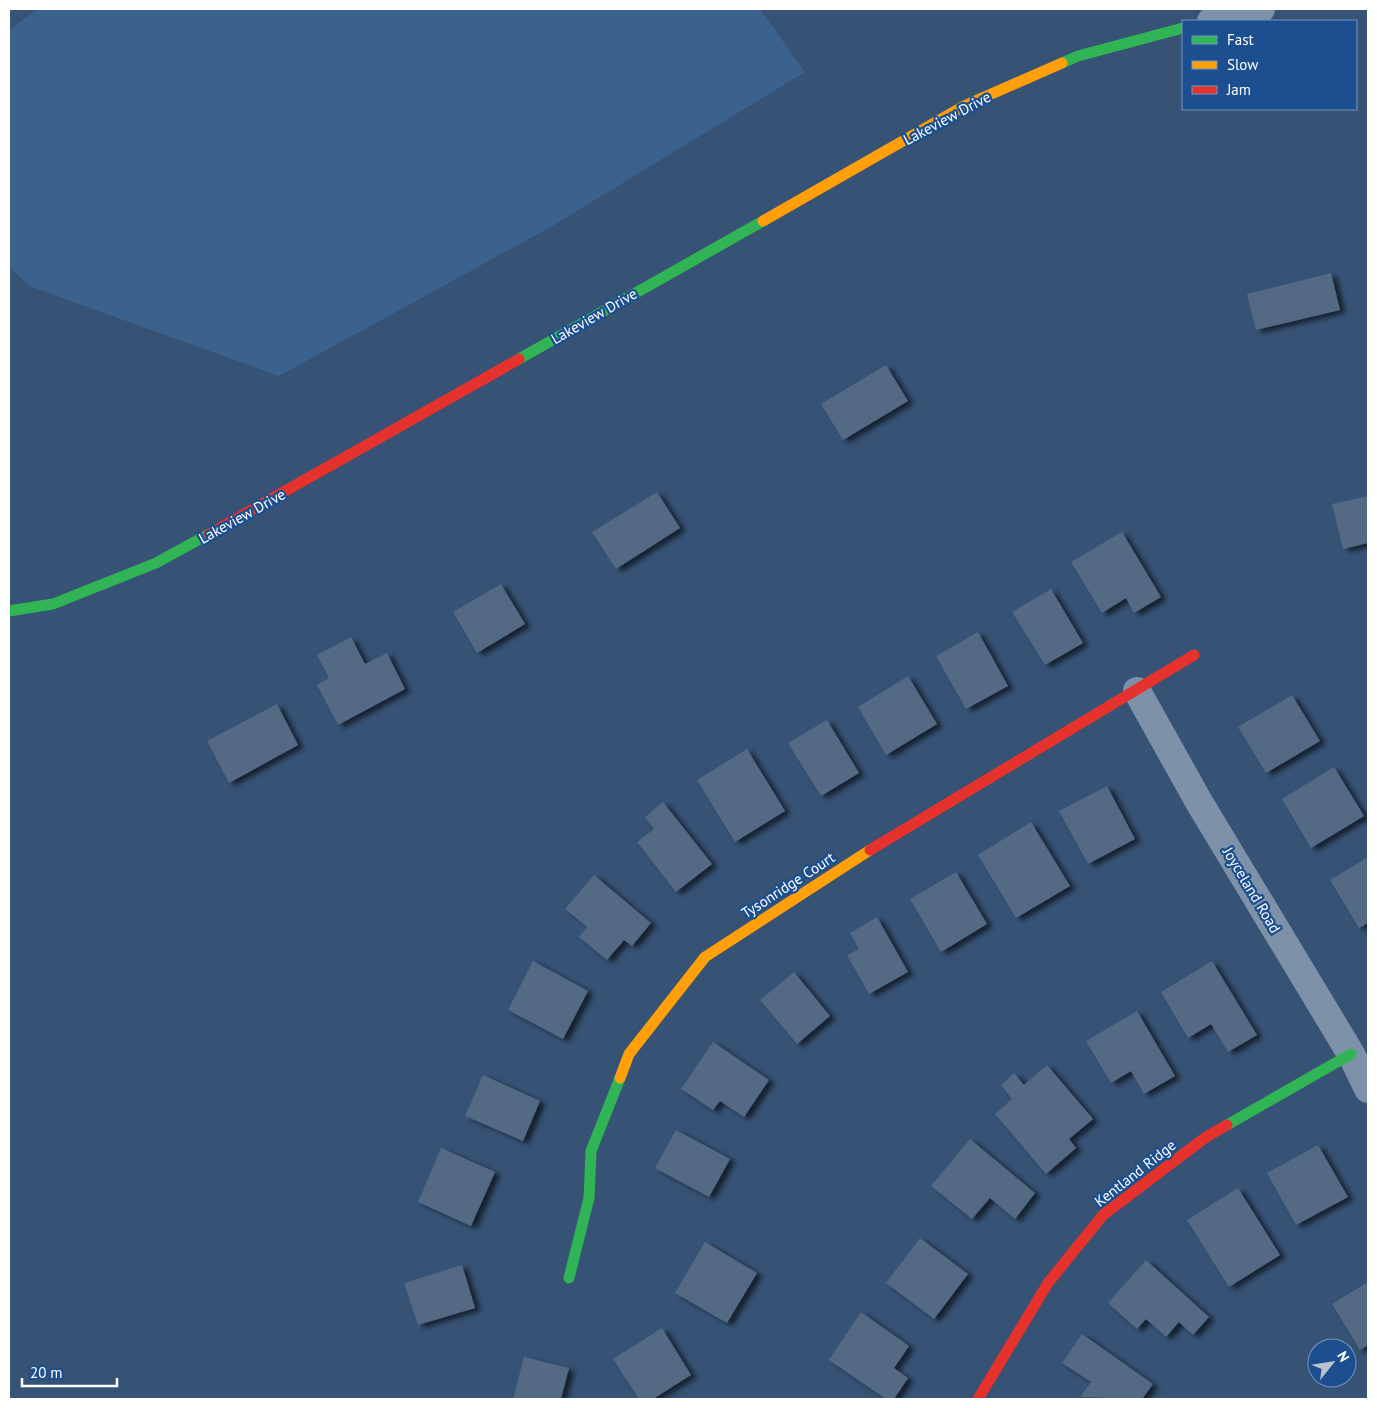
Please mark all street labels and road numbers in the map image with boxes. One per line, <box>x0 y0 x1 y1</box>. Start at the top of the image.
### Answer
street label: Lakeview Drive <box>900 87 994 149</box>
street label: Lakeview Drive <box>548 284 640 348</box>
street label: Lakeview Drive <box>195 484 289 548</box>
street label: Joyceland Road <box>1218 843 1285 936</box>
street label: Tysonridge Court <box>738 848 838 922</box>
street label: Kentland Ridge <box>1090 1135 1180 1211</box>

